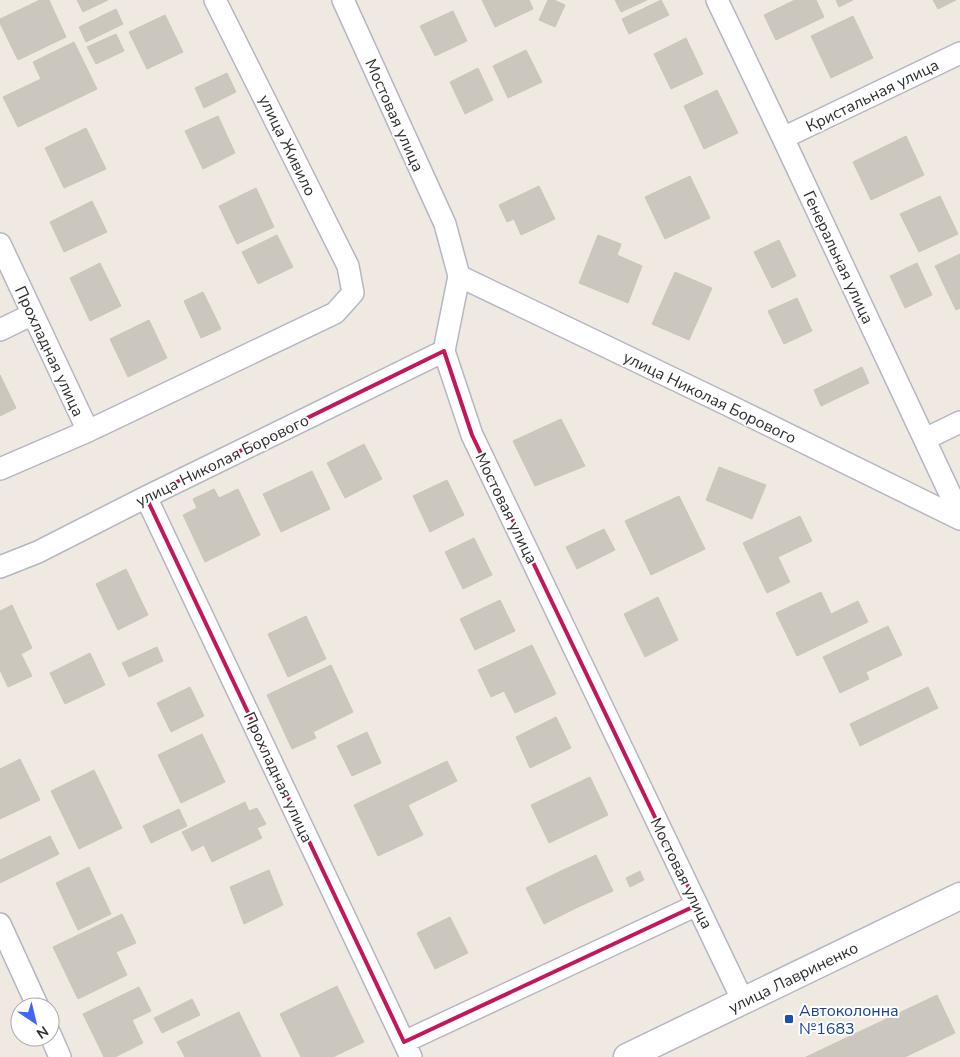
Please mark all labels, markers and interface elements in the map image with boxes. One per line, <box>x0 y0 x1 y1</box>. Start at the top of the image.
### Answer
street label: Кристальная улица <box>802 54 943 138</box>
street label: Мостовая улица <box>359 56 429 175</box>
street label: улица Живило <box>253 91 321 200</box>
street label: Генеральная улица <box>798 187 879 328</box>
street label: Прохладная улица <box>9 283 89 420</box>
street label: улица Николая Борового <box>619 346 800 449</box>
street label: улица Николая Борового <box>132 409 313 512</box>
street label: Мостовая улица <box>470 449 543 568</box>
street label: Прохладная улица <box>238 709 318 846</box>
street label: Мостовая улица <box>645 814 718 933</box>
street label: улица Лавриненко <box>725 937 862 1019</box>
north arrow <box>10 997 60 1047</box>
place label: Автоколонна №1683 <box>799 1000 899 1040</box>
marker: Автоколонна №1683 <box>783 1013 795 1025</box>
text: N <box>32 1021 52 1043</box>

